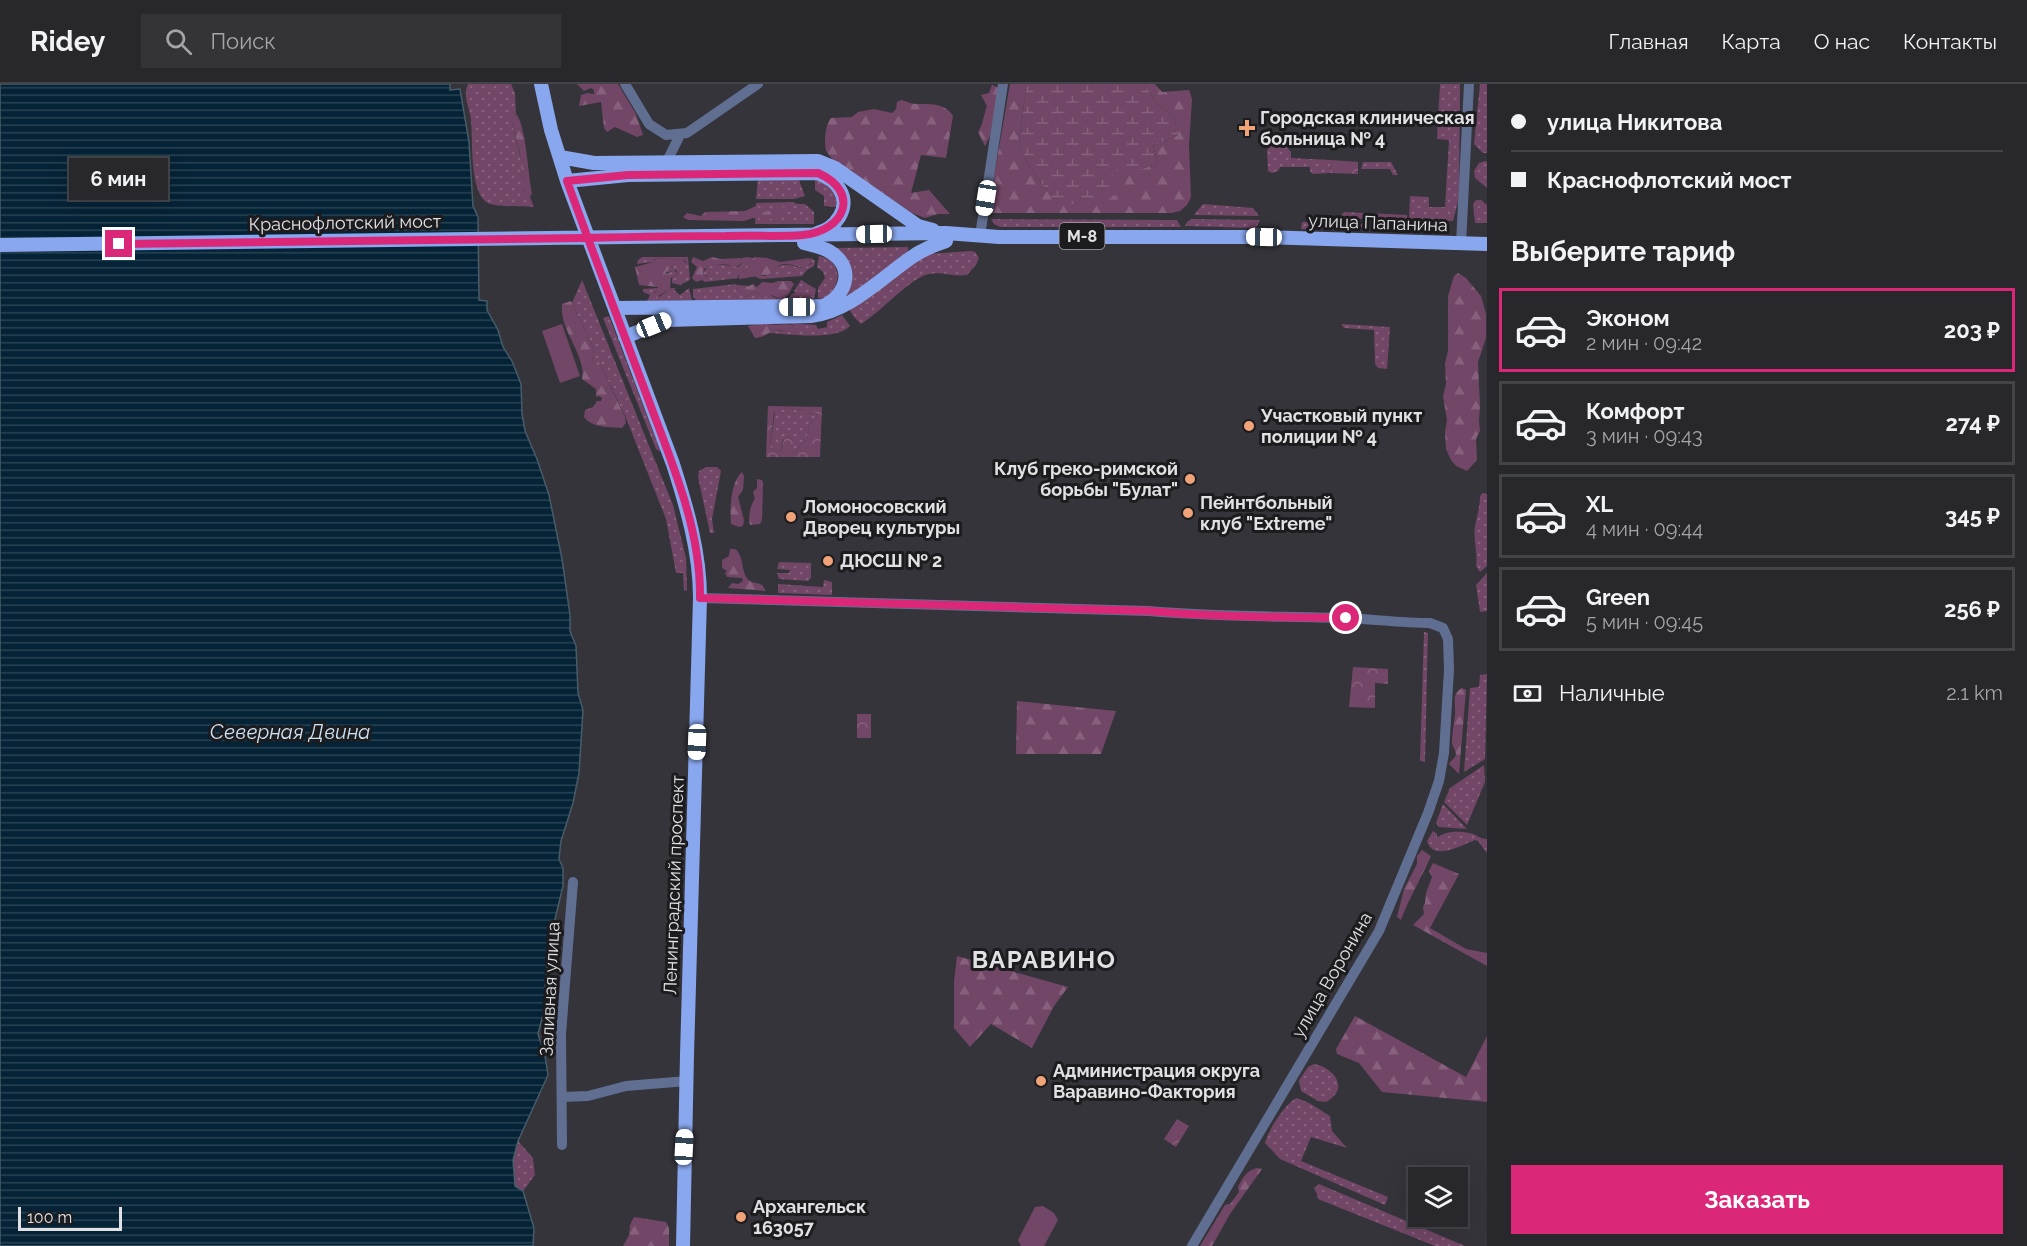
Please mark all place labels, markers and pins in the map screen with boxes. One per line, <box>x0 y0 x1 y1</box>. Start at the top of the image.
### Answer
place label: Городская клиническая больница № 4 <box>1260 107 1475 149</box>
marker: Городская клиническая больница № 4 <box>1238 119 1256 137</box>
place label: Участковый пункт полиции № 4 <box>1260 405 1422 447</box>
marker: Участковый пункт полиции № 4 <box>1242 419 1256 433</box>
place label: Клуб греко-римской борьбы "Булат" <box>994 458 1178 500</box>
marker: Клуб греко-римской борьбы "Булат" <box>1183 472 1197 486</box>
place label: Пейнтбольный клуб "Extreme" <box>1200 492 1333 534</box>
place label: Ломоносовский Дворец культуры <box>803 496 960 538</box>
marker: Пейнтбольный клуб "Extreme" <box>1181 506 1195 520</box>
marker: Ломоносовский Дворец культуры <box>784 510 798 524</box>
place label: ДЮСШ № 2 <box>840 550 942 571</box>
marker: ДЮСШ № 2 <box>821 554 835 568</box>
place label: Администрация округа Варавино-Фактория <box>1053 1060 1260 1102</box>
marker: Администрация округа Варавино-Фактория <box>1034 1074 1048 1088</box>
place label: Архангельск 163057 <box>753 1196 866 1238</box>
marker: Архангельск 163057 <box>734 1210 748 1224</box>

